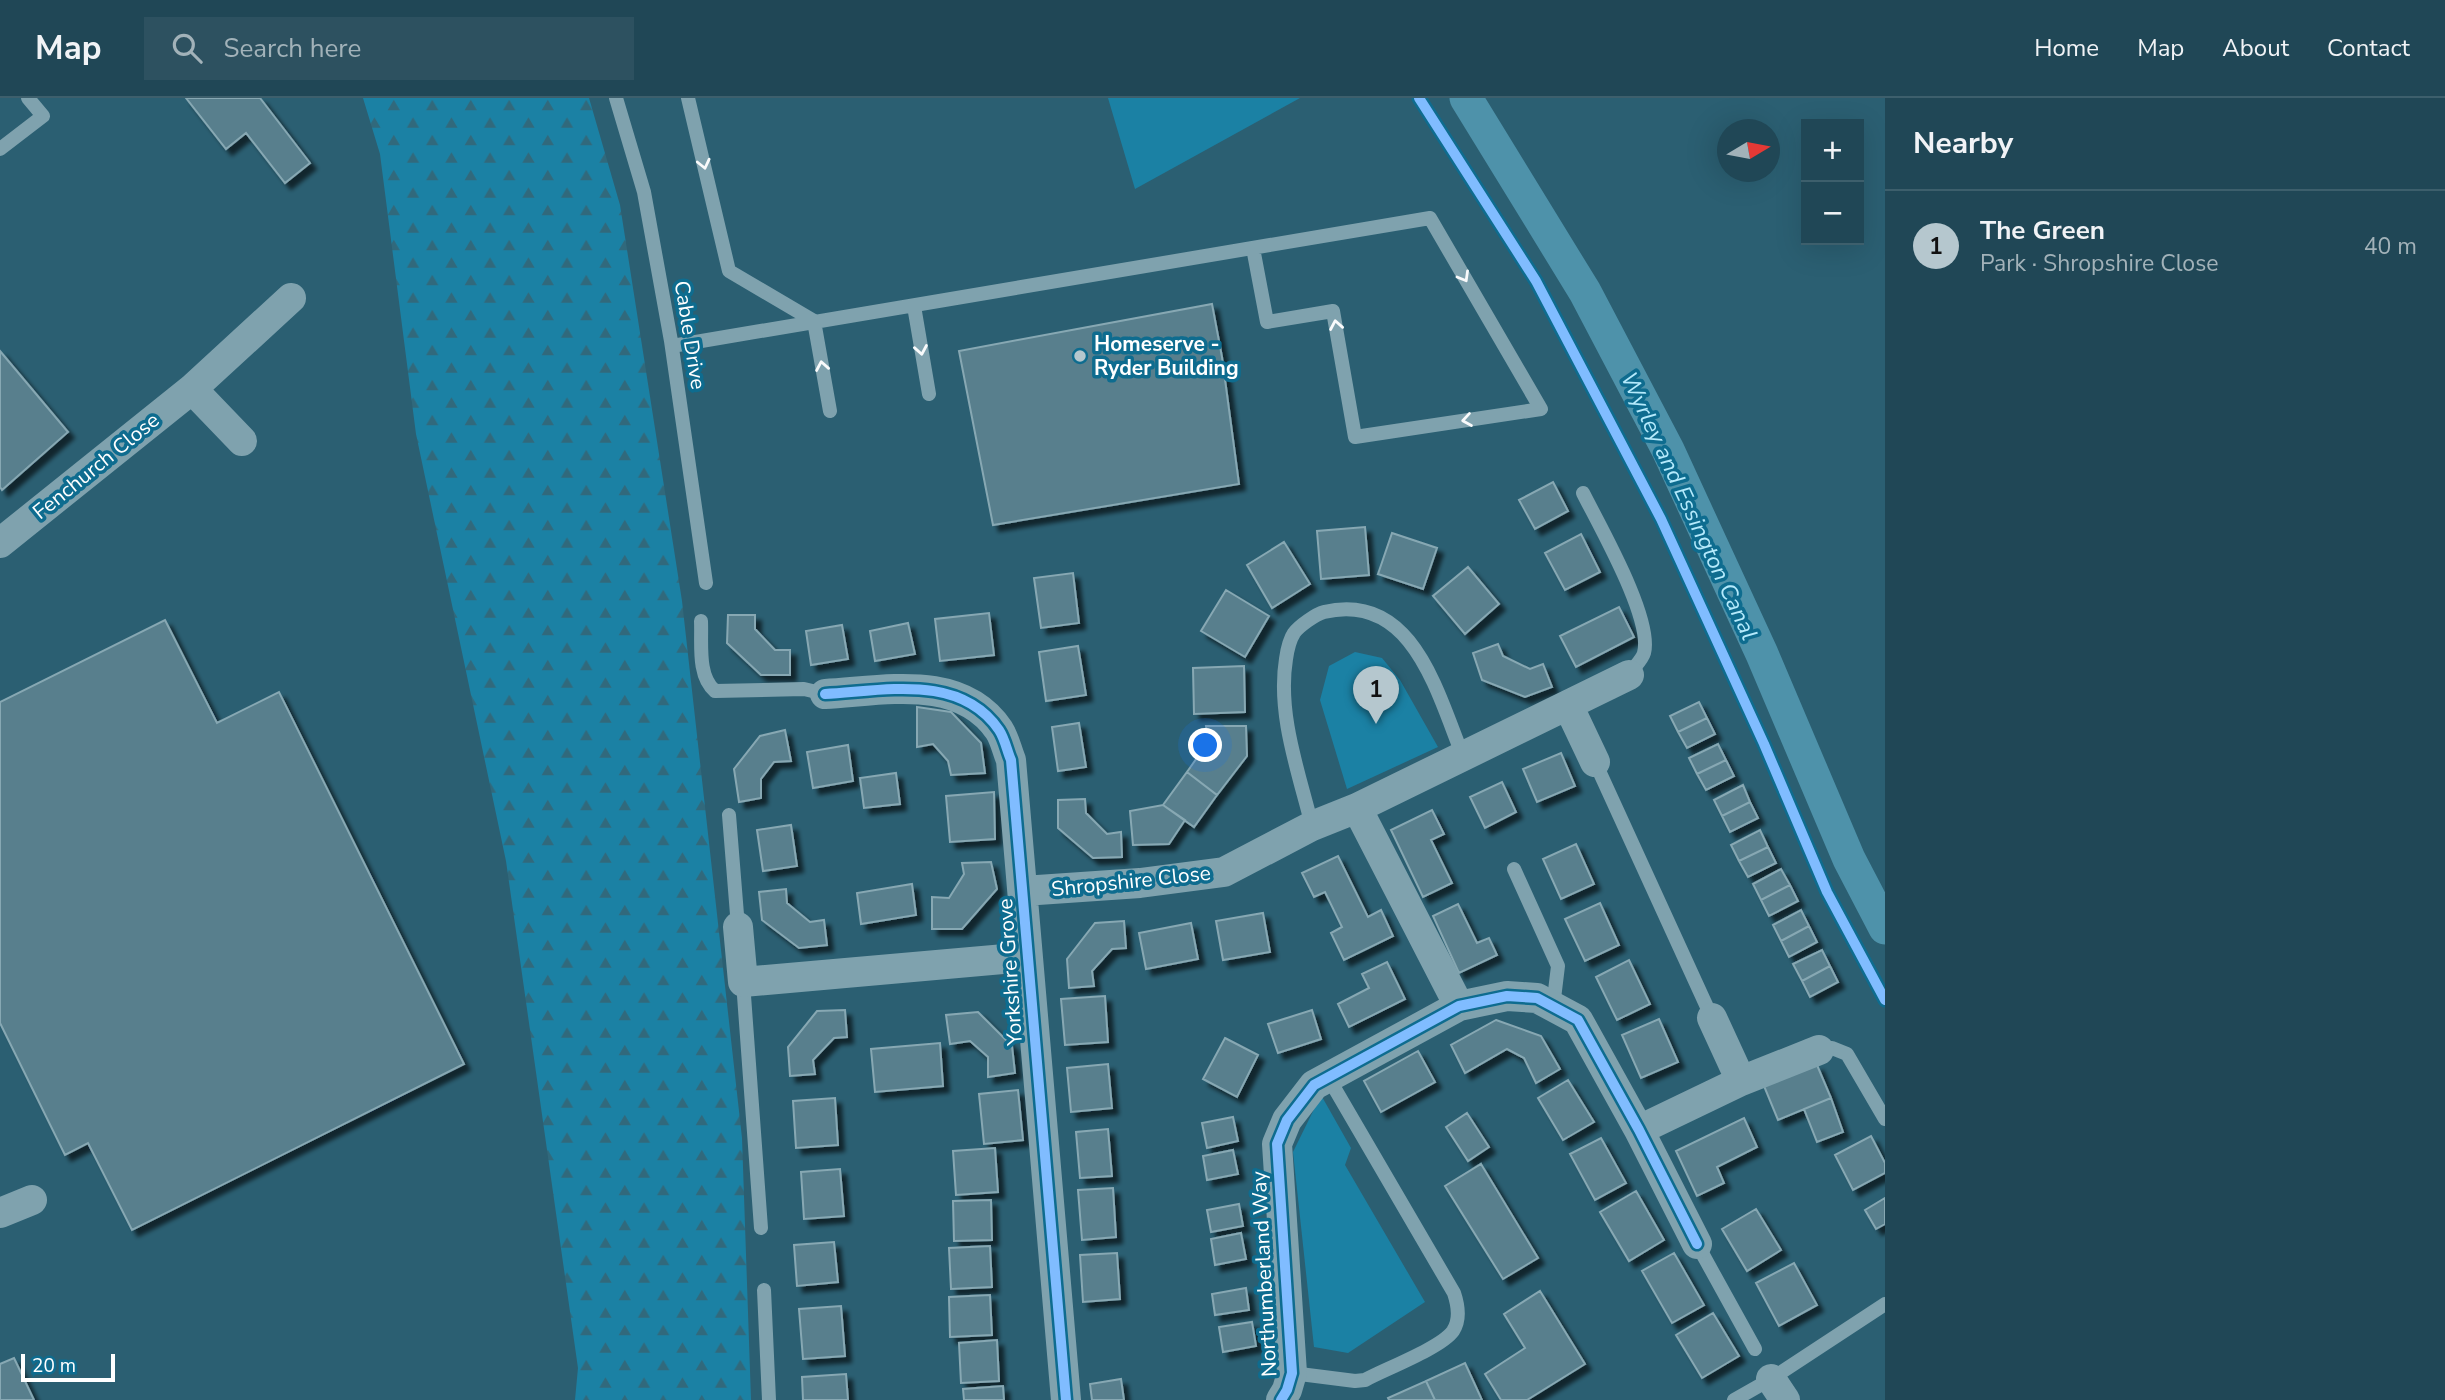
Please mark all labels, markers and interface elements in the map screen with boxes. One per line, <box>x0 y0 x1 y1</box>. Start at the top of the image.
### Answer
search box <box>144 17 634 80</box>
text: Map <box>35 26 102 71</box>
icon: search <box>168 29 206 67</box>
text: Search here <box>224 31 361 66</box>
text: Home <box>2034 32 2099 64</box>
text: Map <box>2137 32 2184 64</box>
text: About <box>2222 32 2289 64</box>
text: Contact <box>2327 32 2410 64</box>
north arrow <box>1717 119 1780 182</box>
map controls <box>1801 119 1864 245</box>
button: + <box>1801 119 1864 182</box>
text: Nearby <box>1913 123 2013 164</box>
one-way arrow <box>696 158 710 170</box>
button: − <box>1801 182 1864 245</box>
text: The Green <box>1980 213 2105 248</box>
text: 1 <box>1929 231 1943 262</box>
text: 40 m <box>2364 231 2417 262</box>
text: Park · Shropshire Close <box>1980 248 2218 279</box>
one-way arrow <box>1456 270 1469 283</box>
street label: Cable Drive <box>668 279 712 391</box>
one-way arrow <box>1329 319 1344 331</box>
place label: Homeserve - Ryder Building <box>1094 330 1239 382</box>
one-way arrow <box>913 344 928 356</box>
marker: Homeserve - Ryder Building <box>1072 348 1088 364</box>
one-way arrow <box>815 360 830 372</box>
water label: Wyrley and Essington Canal <box>1613 367 1765 645</box>
street label: Fenchurch Close <box>27 406 165 526</box>
one-way arrow <box>1462 412 1473 427</box>
pin: 1 <box>1353 666 1399 724</box>
your location <box>1188 728 1222 762</box>
street label: Shropshire Close <box>1050 859 1212 903</box>
street label: Yorkshire Grove <box>991 898 1029 1047</box>
street label: Northumberland Way <box>1245 1170 1283 1378</box>
scale bar <box>21 1351 116 1383</box>
text: 20 m <box>32 1353 76 1379</box>

